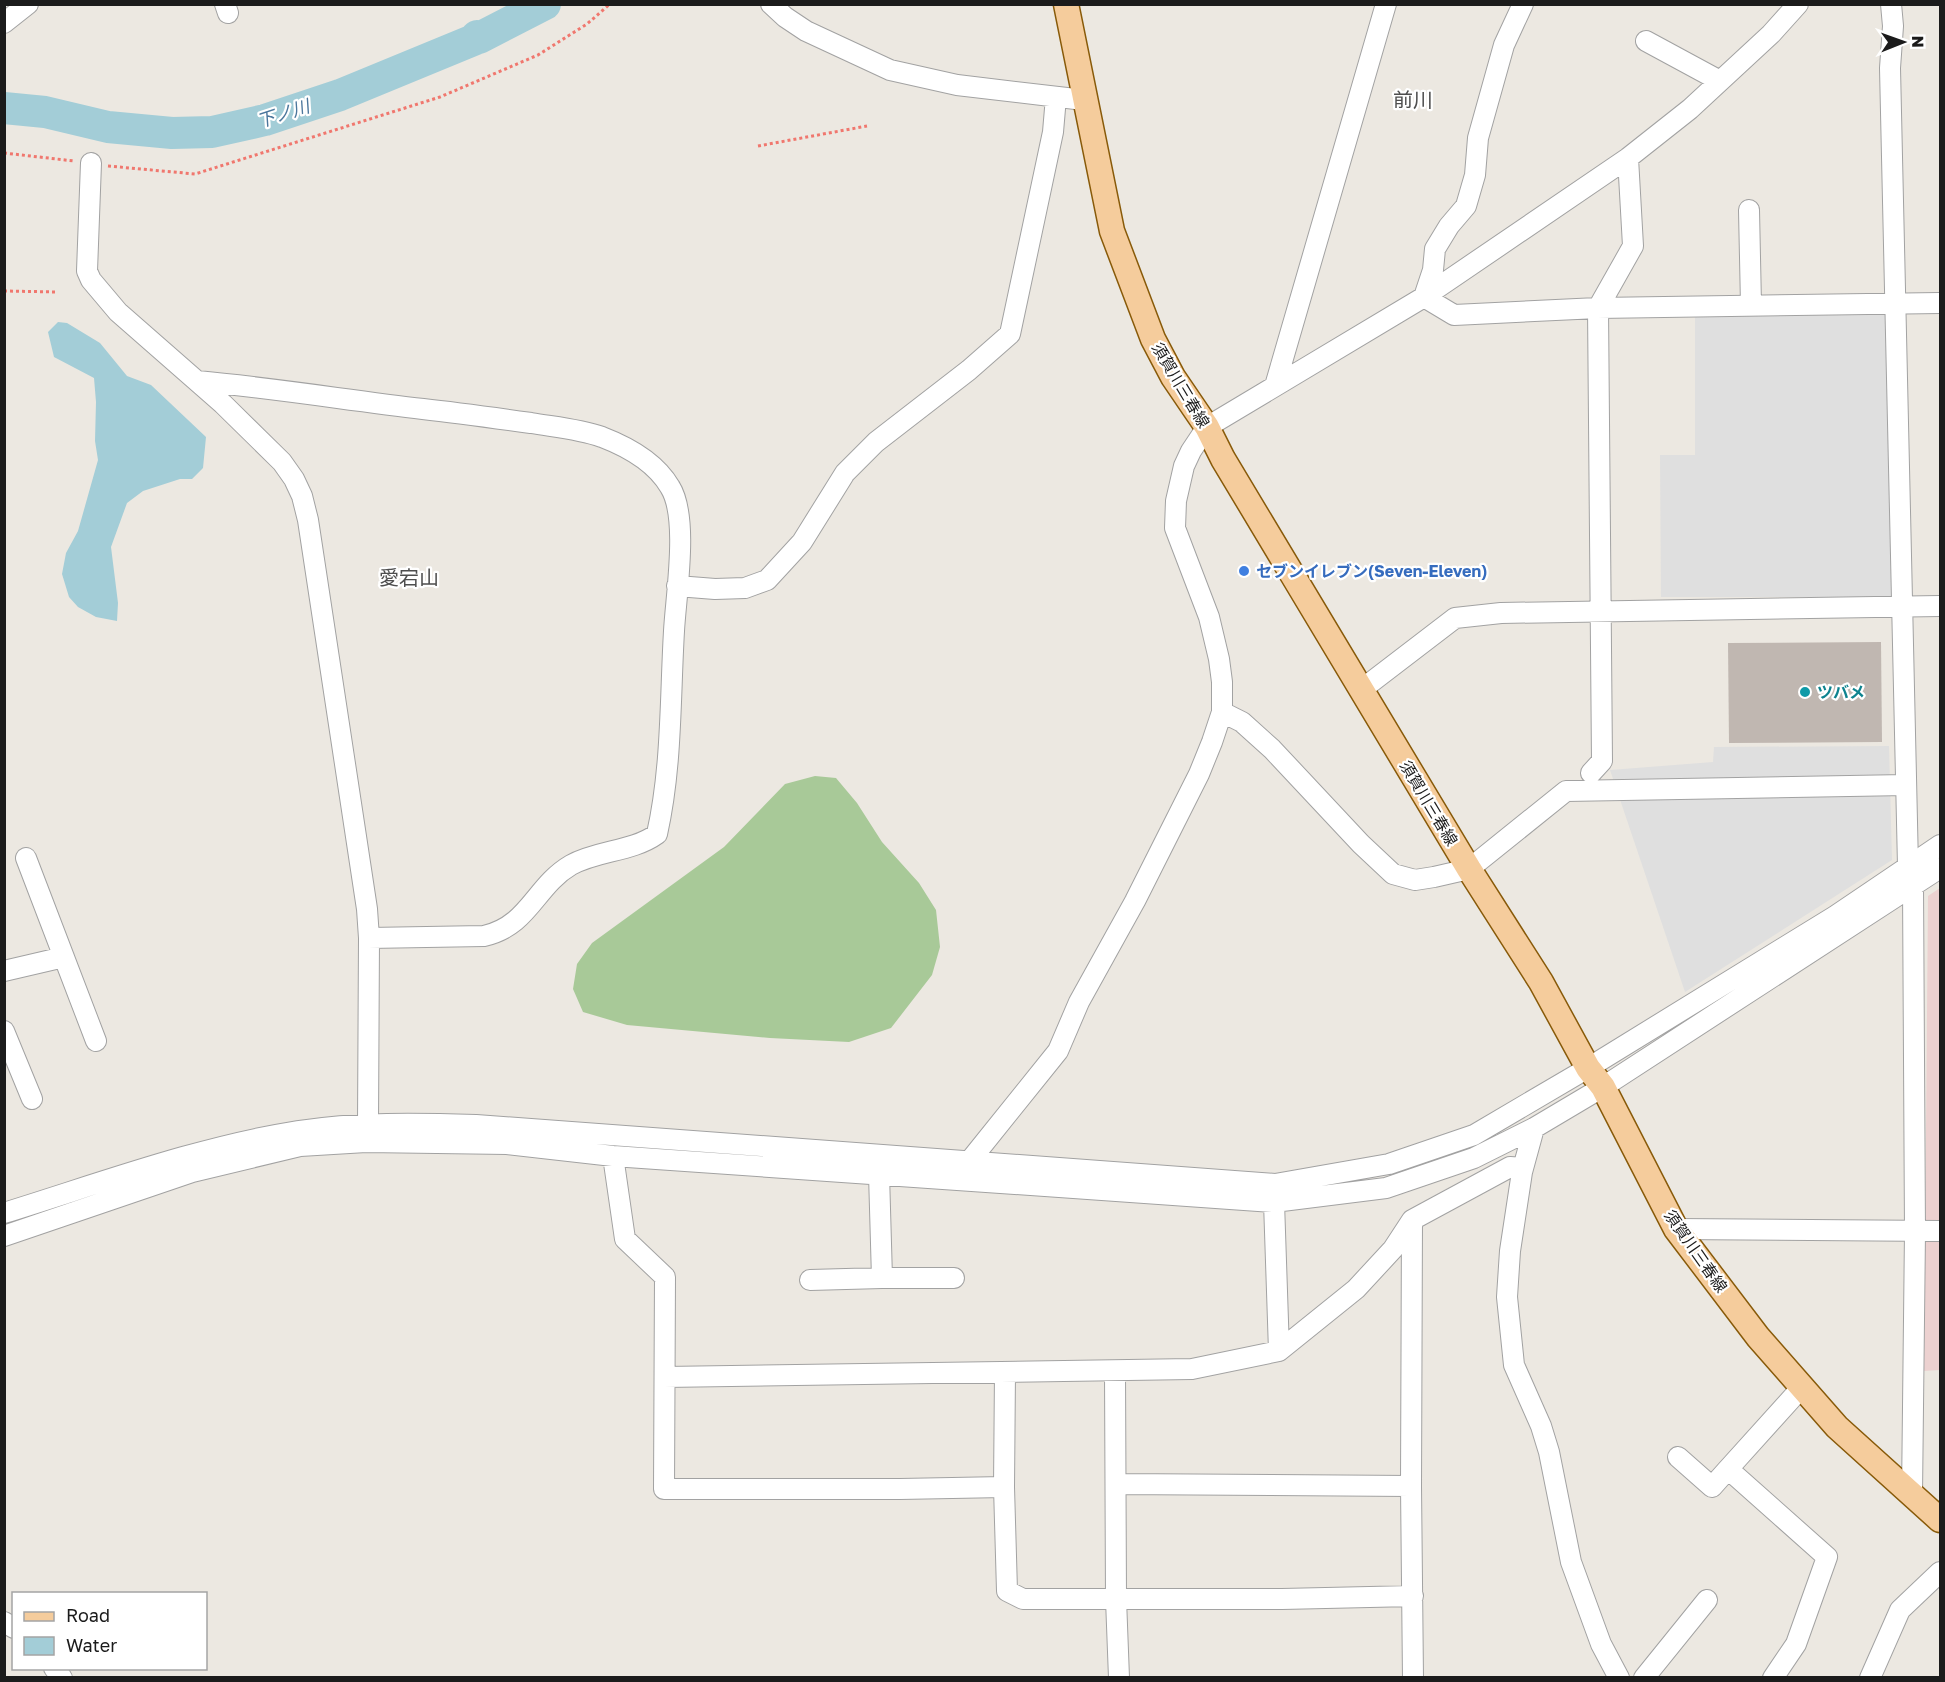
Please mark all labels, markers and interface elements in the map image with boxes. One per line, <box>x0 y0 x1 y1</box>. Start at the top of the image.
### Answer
north arrow <box>1873 12 1933 72</box>
text: N <box>1908 35 1928 48</box>
district label: 前川 <box>1393 87 1433 111</box>
water label: 下ノ川 <box>254 94 314 132</box>
street label: 須賀川三春線 <box>1148 339 1214 431</box>
place label: セブンイレブン(Seven-Eleven) <box>1256 561 1487 581</box>
marker: セブンイレブン(Seven-Eleven) <box>1237 564 1251 578</box>
district label: 愛宕山 <box>379 565 439 589</box>
place label: ツバメ <box>1817 682 1865 702</box>
marker: ツバメ <box>1798 685 1812 699</box>
street label: 須賀川三春線 <box>1396 757 1462 849</box>
street label: 須賀川三春線 <box>1660 1206 1732 1296</box>
legend <box>12 1592 207 1670</box>
text: Road <box>66 1604 110 1626</box>
text: Water <box>66 1634 117 1656</box>

